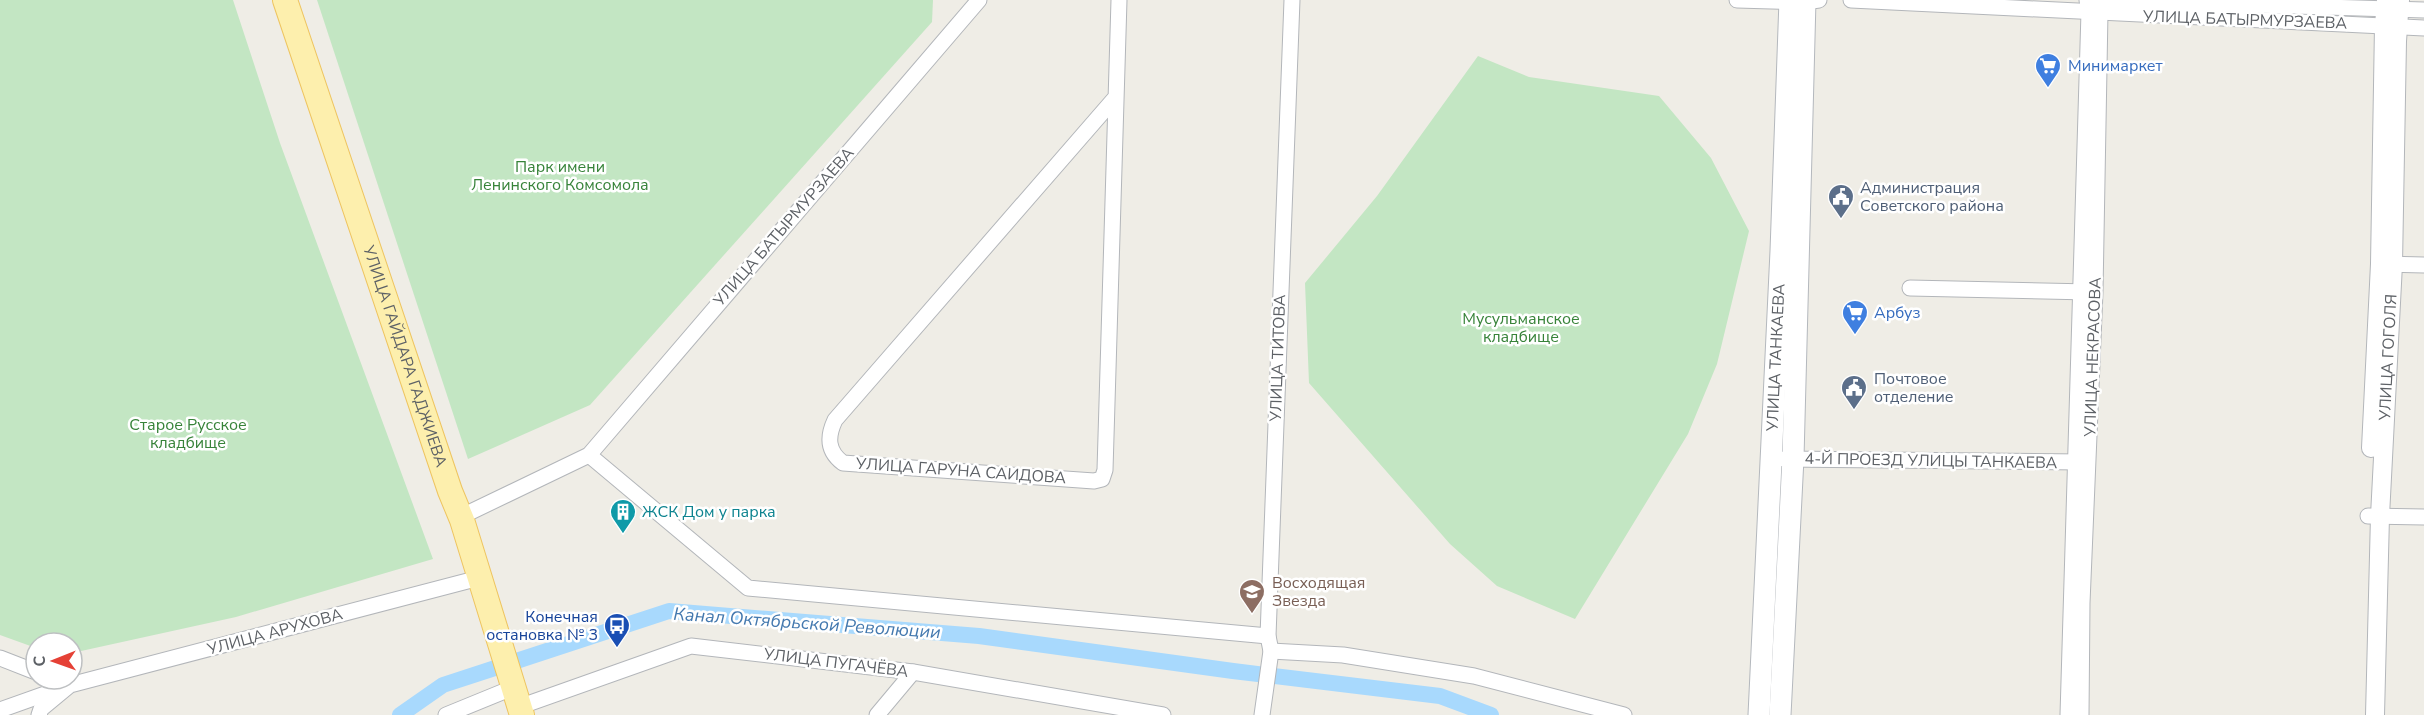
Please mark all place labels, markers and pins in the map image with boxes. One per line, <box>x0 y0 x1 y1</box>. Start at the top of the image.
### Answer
supermarket icon: Минимаркет <box>2033 51 2063 89</box>
place label: Минимаркет <box>2068 55 2164 77</box>
place label: Администрация Советского района <box>1860 177 2004 217</box>
public building icon: Администрация Советского района <box>1826 182 1856 220</box>
supermarket icon: Арбуз <box>1840 298 1870 336</box>
place label: Арбуз <box>1874 302 1920 324</box>
place label: Почтовое отделение <box>1874 368 1954 408</box>
public building icon: Почтовое отделение <box>1839 373 1869 411</box>
building icon: ЖСК Дом у парка <box>608 497 638 535</box>
place label: ЖСК Дом у парка <box>642 501 776 523</box>
place label: Восходящая Звезда <box>1272 572 1365 612</box>
school or university icon: Восходящая Звезда <box>1237 577 1267 615</box>
place label: Конечная остановка № 3 <box>486 606 598 646</box>
bus stop icon: Конечная остановка № 3 <box>602 611 632 649</box>

